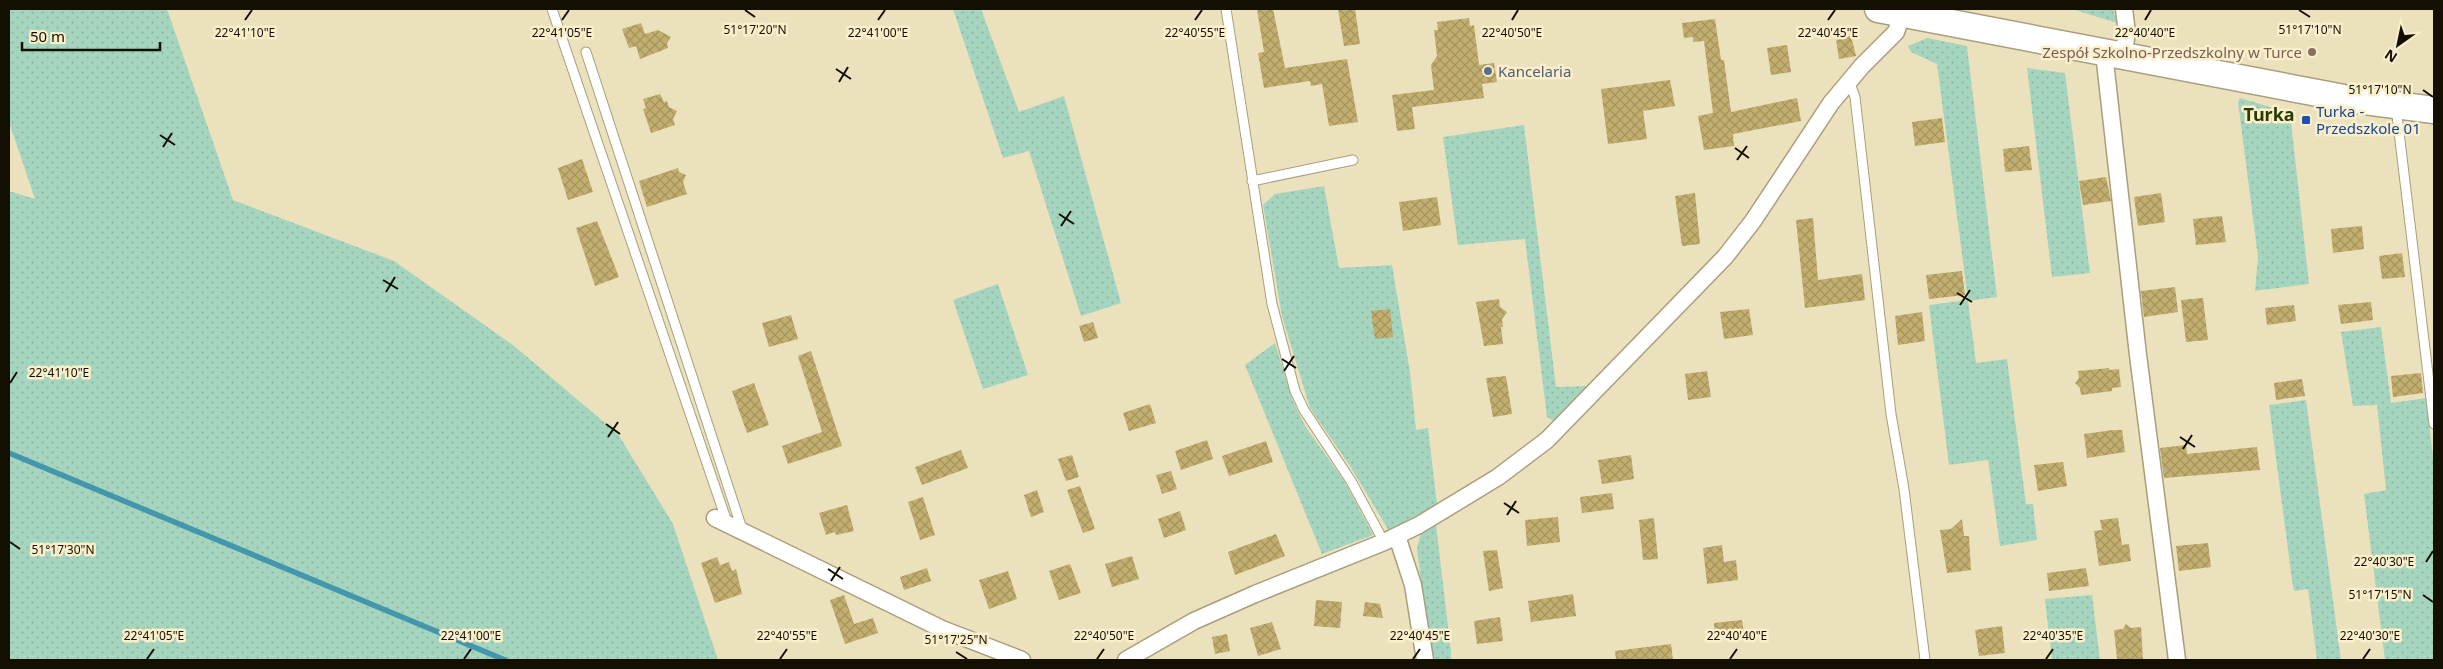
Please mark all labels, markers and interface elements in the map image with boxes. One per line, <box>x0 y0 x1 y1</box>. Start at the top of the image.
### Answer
scale bar <box>22 20 160 52</box>
north arrow <box>2373 20 2423 70</box>
text: 51°17'20"N <box>723 21 787 38</box>
text: 51°17'10"N <box>2278 21 2342 38</box>
text: 22°41'10"E <box>215 24 275 41</box>
text: 22°41'05"E <box>532 24 592 41</box>
text: 22°41'00"E <box>848 24 908 41</box>
text: 22°40'55"E <box>1165 24 1225 41</box>
text: 22°40'50"E <box>1482 24 1542 41</box>
text: 22°40'45"E <box>1798 24 1858 41</box>
text: 22°40'40"E <box>2115 24 2175 41</box>
text: 50 m <box>30 26 65 46</box>
place label: Zespół Szkolno-Przedszkolny w Turce <box>2042 42 2302 62</box>
text: N <box>2381 45 2401 67</box>
marker: Zespół Szkolno-Przedszkolny w Turce <box>2306 46 2318 58</box>
place label: Kancelaria <box>1498 61 1571 81</box>
marker: Kancelaria <box>1482 65 1494 77</box>
text: 51°17'10"N <box>2348 81 2412 98</box>
place label: Turka - Przedszkole 01 <box>2316 101 2421 138</box>
district label: Turka <box>2243 102 2295 126</box>
marker: Turka - Przedszkole 01 <box>2300 114 2312 126</box>
text: 22°41'10"E <box>29 364 89 381</box>
text: 51°17'30"N <box>31 541 95 558</box>
text: 22°40'30"E <box>2354 553 2414 570</box>
text: 51°17'15"N <box>2348 586 2412 603</box>
text: 22°41'05"E <box>124 627 184 644</box>
text: 22°41'00"E <box>441 627 501 644</box>
text: 22°40'55"E <box>757 627 817 644</box>
text: 22°40'50"E <box>1074 627 1134 644</box>
text: 22°40'45"E <box>1390 627 1450 644</box>
text: 22°40'40"E <box>1707 627 1767 644</box>
text: 22°40'35"E <box>2023 627 2083 644</box>
text: 22°40'30"E <box>2340 627 2400 644</box>
text: 51°17'25"N <box>924 631 988 648</box>

